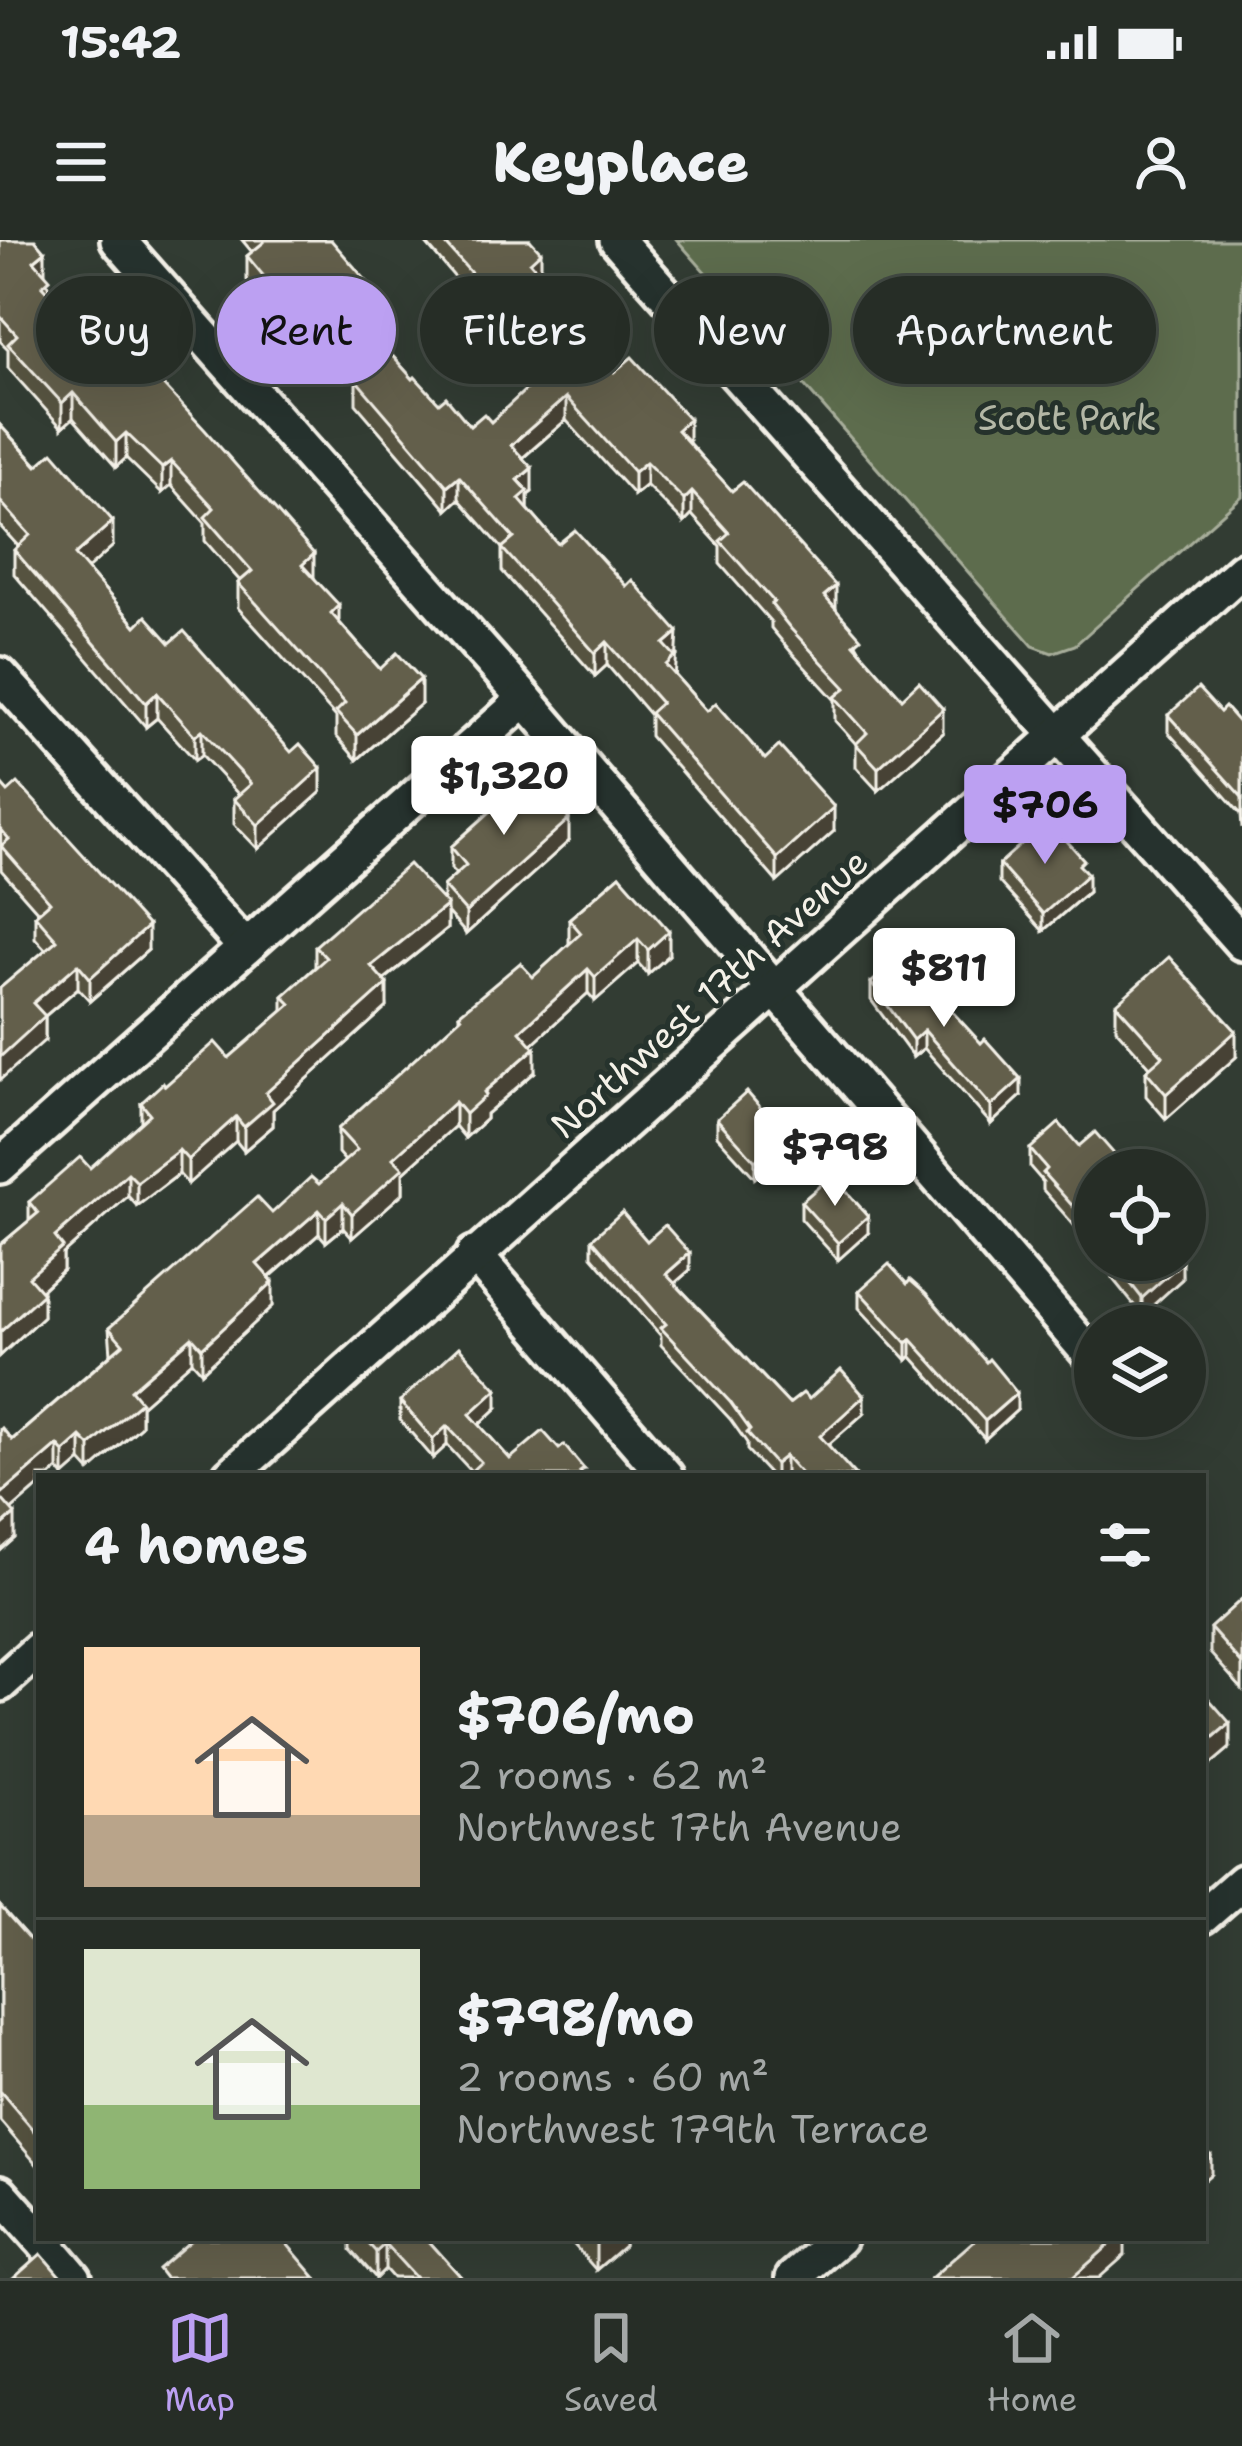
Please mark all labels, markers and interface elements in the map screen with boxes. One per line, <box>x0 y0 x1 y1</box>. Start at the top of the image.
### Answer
text: 15:42 <box>60 12 181 72</box>
text: Keyplace <box>493 126 749 198</box>
icon: menu <box>48 129 114 195</box>
icon: person <box>1128 129 1194 195</box>
chip: Buy <box>36 276 193 384</box>
chip: Rent <box>217 276 396 384</box>
chip: Filters <box>420 276 630 384</box>
chip: New <box>654 276 829 384</box>
chip: Apartment <box>853 276 1156 384</box>
park label: Scott Park <box>978 393 1156 442</box>
pin: $1,320 <box>406 736 602 838</box>
text: $1,320 <box>438 749 570 801</box>
pin: $706 <box>974 765 1116 867</box>
text: $706 <box>991 778 1099 830</box>
street label: Northwest 17th Avenue <box>540 837 879 1149</box>
pin: $811 <box>873 928 1015 1030</box>
text: $811 <box>900 941 988 993</box>
pin: $798 <box>764 1107 906 1209</box>
text: $798 <box>781 1120 889 1172</box>
map controls <box>1074 1149 1206 1437</box>
button: locate <box>1074 1149 1206 1281</box>
button: layers <box>1074 1305 1206 1437</box>
text: 4 homes <box>84 1511 308 1579</box>
icon: filters <box>1092 1512 1158 1578</box>
text: $706/mo <box>456 1681 695 1749</box>
icon: home <box>180 1695 324 1839</box>
text: 2 rooms · 62 m² <box>456 1749 768 1801</box>
text: Northwest 17th Avenue <box>456 1801 902 1853</box>
text: $798/mo <box>456 1983 695 2051</box>
icon: home <box>180 1997 324 2141</box>
text: 2 rooms · 60 m² <box>456 2051 769 2103</box>
text: Northwest 179th Terrace <box>456 2103 929 2155</box>
tab: Map <box>164 2305 235 2422</box>
tab: Saved <box>564 2305 658 2422</box>
tab: Home <box>987 2305 1077 2422</box>

